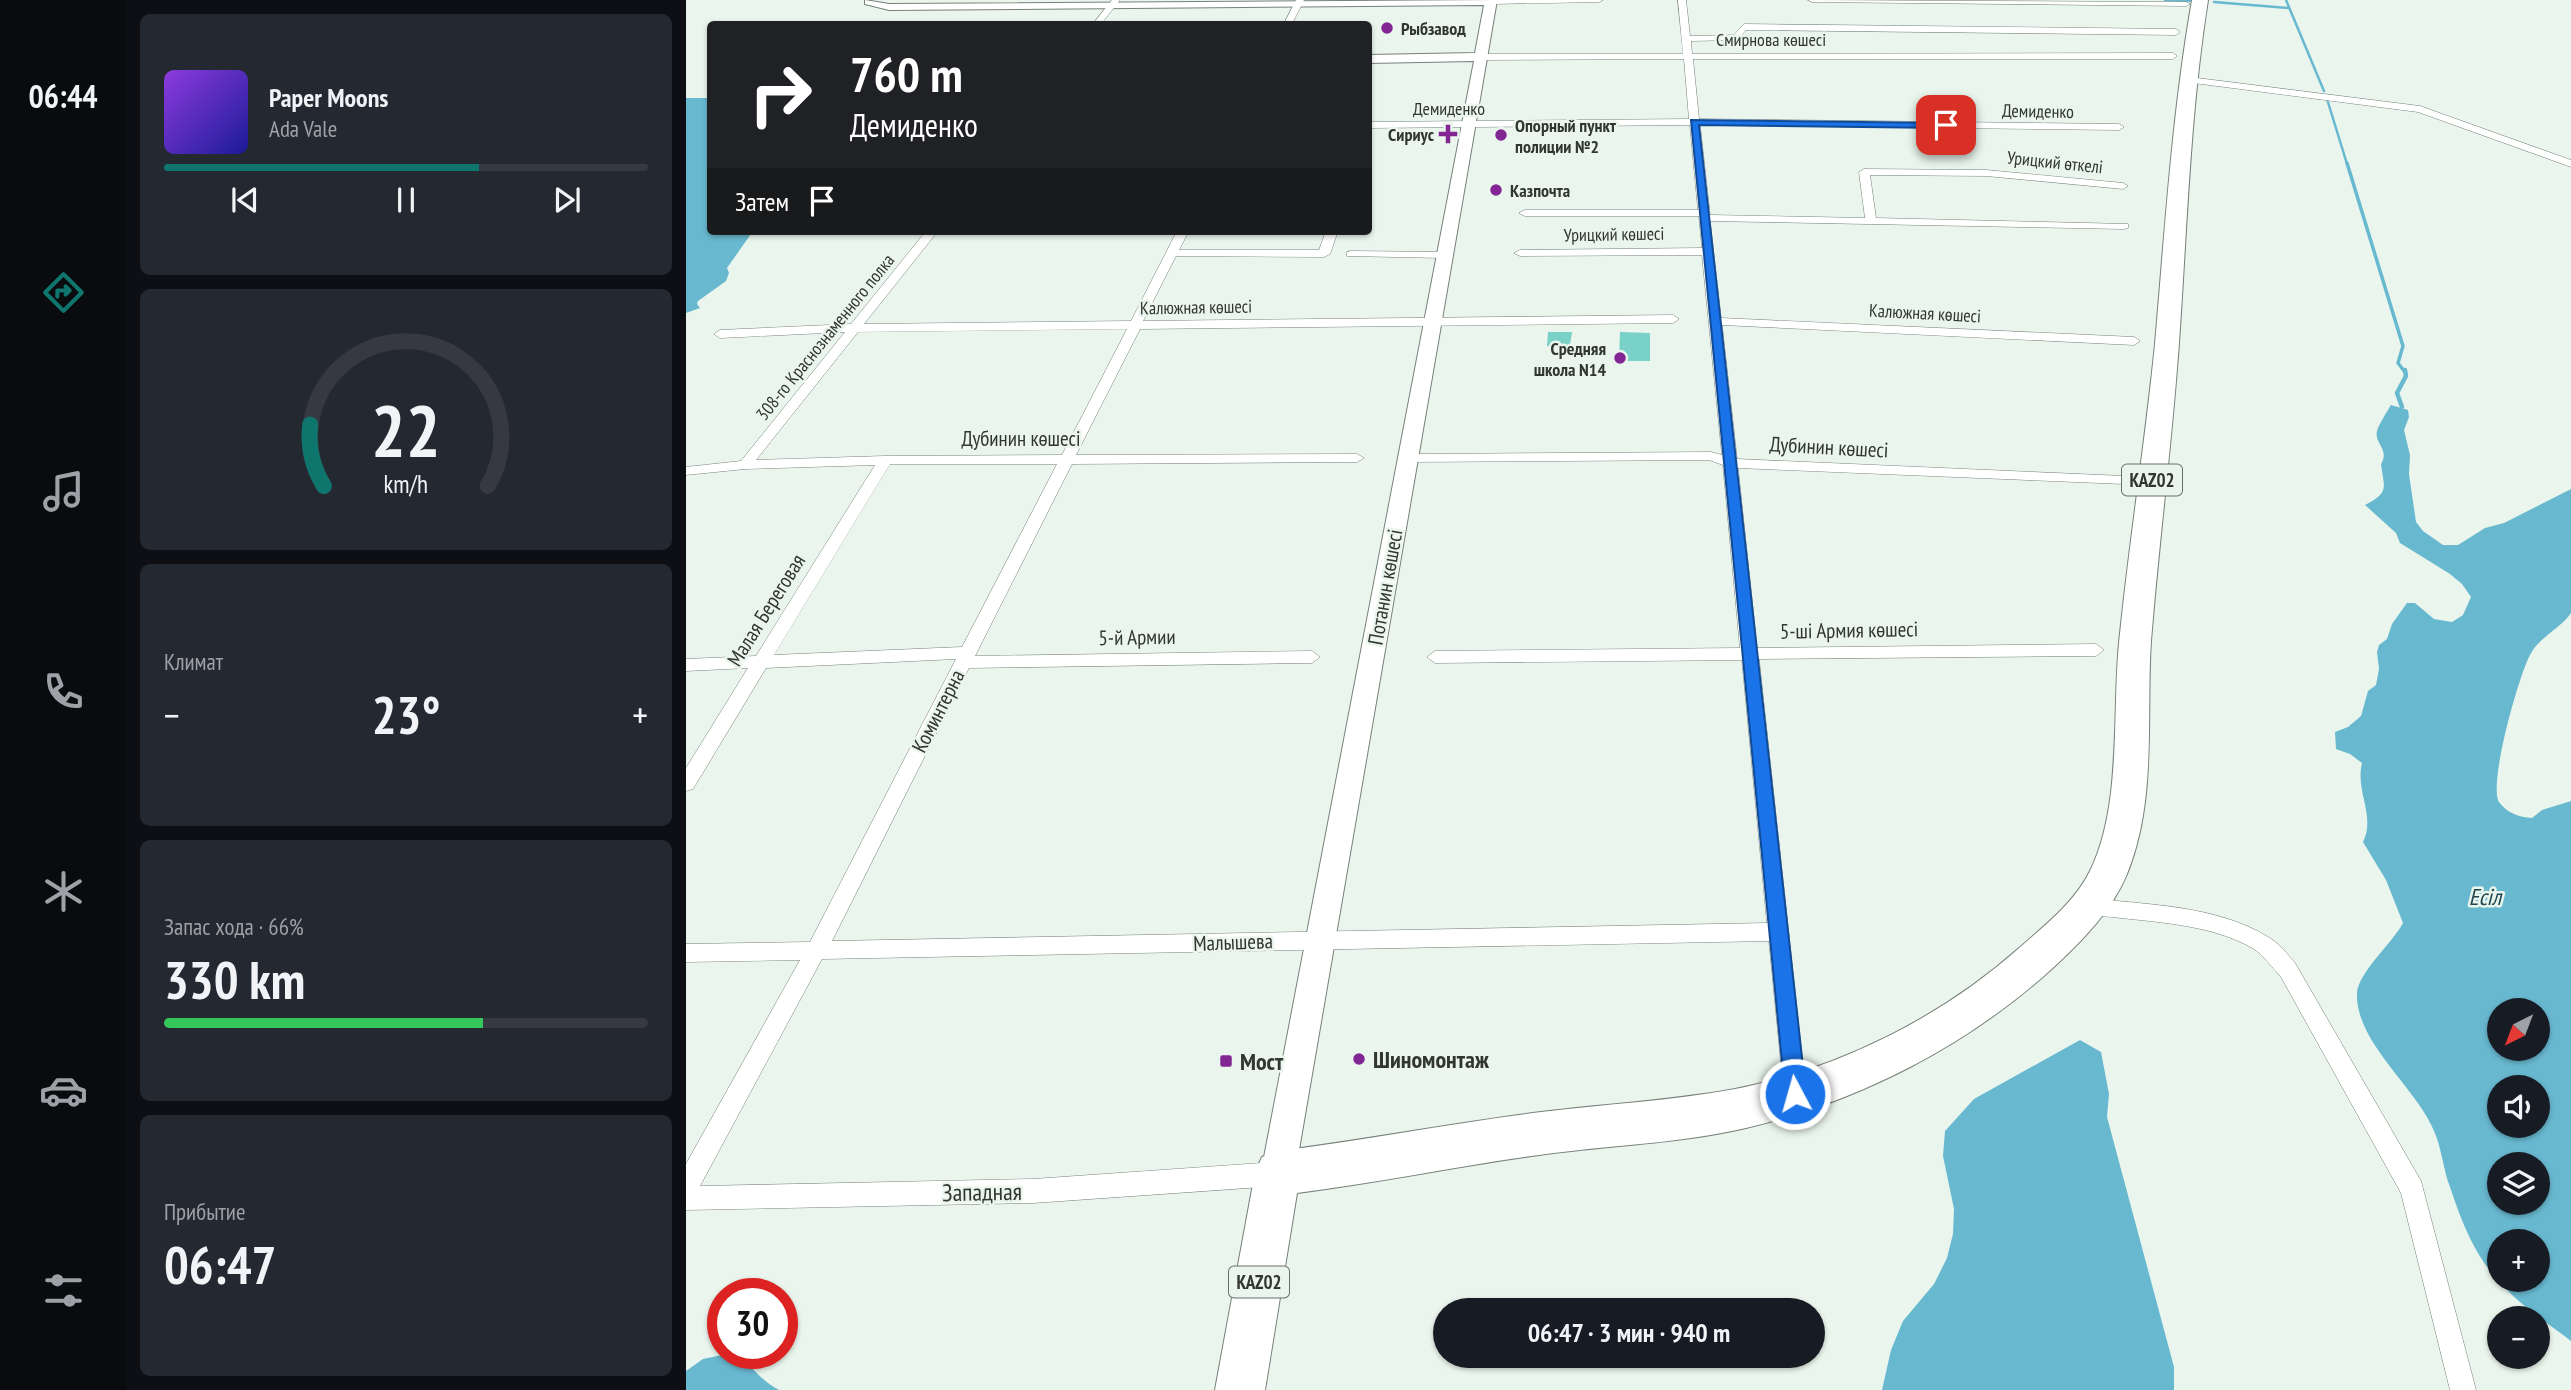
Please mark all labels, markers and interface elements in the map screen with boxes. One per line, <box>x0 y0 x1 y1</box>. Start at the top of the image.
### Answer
place label: Рыбзавод <box>1401 17 1466 40</box>
marker: Рыбзавод <box>1379 20 1395 36</box>
street label: Смирнова көшесі <box>1716 28 1826 51</box>
text: 760 m <box>850 42 963 106</box>
icon: right <box>735 49 826 140</box>
text: 06:44 <box>28 75 98 117</box>
text: Paper Moons <box>269 81 388 114</box>
pin <box>1916 95 1976 155</box>
street label: Демиденко <box>1413 97 1485 120</box>
street label: Демиденко <box>2002 99 2074 123</box>
text: Демиденко <box>850 104 978 146</box>
icon: arrive <box>1927 106 1965 144</box>
text: Ada Vale <box>269 114 337 143</box>
place label: Опорный пункт полиции №2 <box>1515 114 1617 158</box>
place label: Сириус <box>1388 123 1435 146</box>
marker: Сириус <box>1440 126 1456 142</box>
marker: Опорный пункт полиции №2 <box>1493 127 1509 143</box>
street label: Урицкий өткелі <box>2006 146 2104 178</box>
place label: Казпочта <box>1510 179 1570 202</box>
icon: previous <box>226 181 264 219</box>
icon: pause <box>387 181 425 219</box>
icon: next <box>548 181 586 219</box>
icon: arrive <box>803 182 841 220</box>
marker: Казпочта <box>1488 182 1504 198</box>
text: Затем <box>735 185 789 218</box>
street label: Урицкий көшесі <box>1564 222 1664 246</box>
street label: 308-го Краснознаменного полка <box>751 249 899 425</box>
icon: directions <box>39 268 88 317</box>
street label: Калюжная көшесі <box>1140 295 1252 319</box>
street label: Калюжная көшесі <box>1868 299 1982 327</box>
place label: Средняя школа N14 <box>1534 337 1606 381</box>
marker: Средняя школа N14 <box>1612 350 1628 366</box>
text: 22 <box>371 382 441 476</box>
street label: Дубинин көшесі <box>961 425 1081 452</box>
street label: Дубинин көшесі <box>1769 430 1889 464</box>
road number: KAZ02 <box>2122 464 2182 495</box>
icon: music <box>39 467 88 516</box>
text: km/h <box>384 468 428 500</box>
street label: Потанин көшесі <box>1362 527 1408 647</box>
street label: Малая Береговая <box>721 549 811 671</box>
street label: 5-ші Армия көшесі <box>1780 615 1918 645</box>
street label: 5-й Армии <box>1098 623 1176 651</box>
text: Климат <box>164 647 223 676</box>
street label: Коминтерна <box>906 665 970 757</box>
icon: phone <box>39 667 88 716</box>
text: 23° <box>372 681 440 748</box>
text: − <box>164 690 180 739</box>
text: + <box>632 690 648 739</box>
icon: climate <box>39 867 88 916</box>
water label: Есіл <box>2469 882 2503 911</box>
text: Запас хода · 66% <box>164 912 304 941</box>
street label: Малышева <box>1193 927 1273 957</box>
text: 330 km <box>164 946 305 1013</box>
north arrow <box>2487 998 2550 1060</box>
map controls <box>2487 998 2550 1369</box>
place label: Шиномонтаж <box>1373 1044 1490 1075</box>
place label: Мост <box>1240 1046 1284 1077</box>
marker: Шиномонтаж <box>1351 1051 1367 1067</box>
marker: Мост <box>1218 1053 1234 1069</box>
position arrow <box>1758 1057 1832 1131</box>
icon: car <box>39 1066 88 1115</box>
button: sound <box>2487 1075 2550 1138</box>
button: layers <box>2487 1152 2550 1215</box>
street label: Западная <box>942 1176 1022 1208</box>
text: Прибытие <box>164 1197 245 1226</box>
button: + <box>2487 1229 2550 1292</box>
text: 06:47 <box>164 1231 276 1298</box>
icon: filters <box>39 1266 88 1315</box>
road number: KAZ02 <box>1229 1266 1289 1298</box>
speed limit sign: 30 <box>707 1278 798 1369</box>
button: − <box>2487 1306 2550 1369</box>
text: 06:47 · 3 мин · 940 m <box>1528 1316 1730 1349</box>

